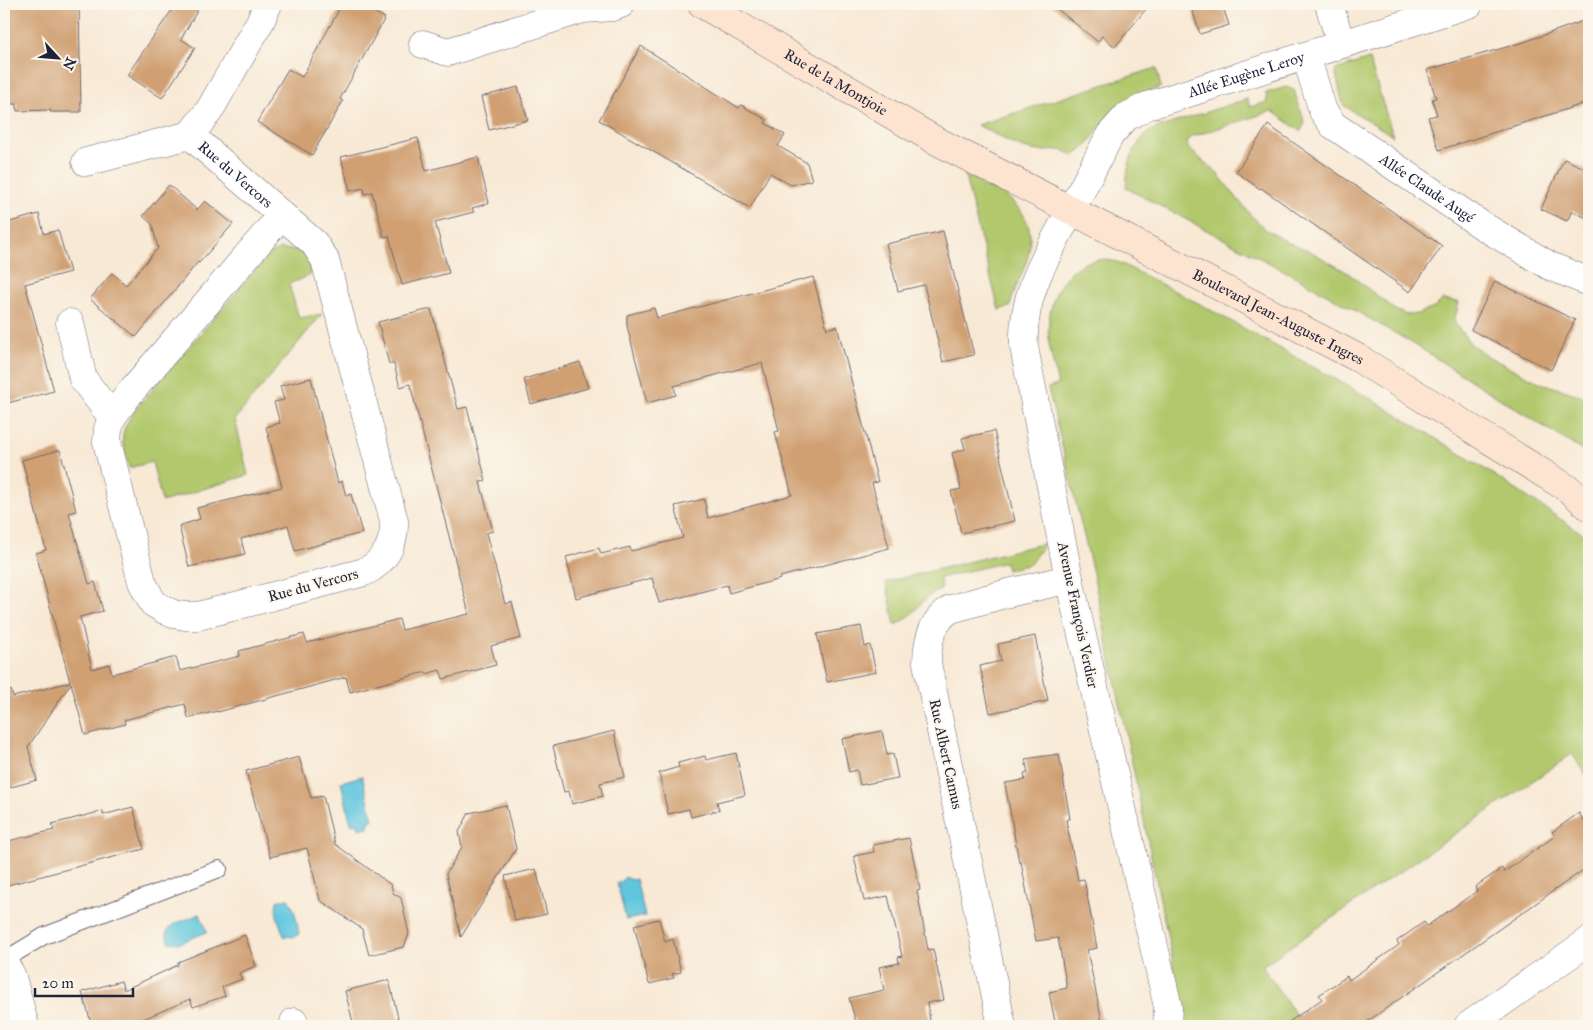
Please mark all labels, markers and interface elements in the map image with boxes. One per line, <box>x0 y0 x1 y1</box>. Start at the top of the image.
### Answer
north arrow <box>32 32 82 82</box>
street label: Rue de la Montjoie <box>781 45 891 119</box>
street label: Allée Eugène Leroy <box>1185 47 1307 102</box>
text: N <box>59 54 79 73</box>
street label: Rue du Vercors <box>194 137 276 212</box>
street label: Allée Claude Augé <box>1375 149 1479 227</box>
street label: Boulevard Jean-Auguste Ingres <box>1189 265 1368 369</box>
street label: Avenue François Verdier <box>1053 539 1102 690</box>
street label: Rue du Vercors <box>266 564 360 606</box>
street label: Rue Albert Camus <box>926 697 966 811</box>
scale bar <box>35 965 132 997</box>
text: 20 m <box>42 974 74 992</box>

